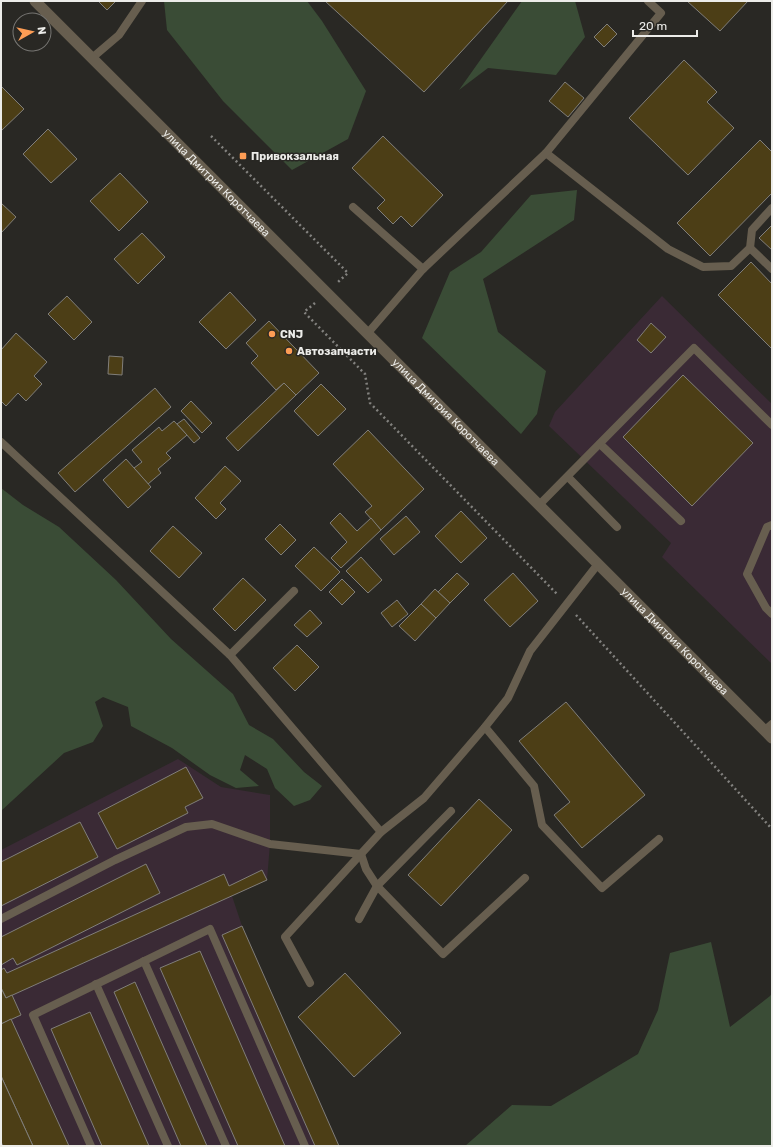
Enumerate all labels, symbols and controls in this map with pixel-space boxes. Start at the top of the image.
north arrow [12,12,52,52]
scale bar [633,12,697,38]
text: 20 m [639,19,667,33]
text: N [34,26,48,36]
street label: улица Дмитрия Коротчаева [160,127,273,239]
place label: Привокзальная [251,150,339,163]
marker: Привокзальная [238,151,248,161]
place label: CNJ [280,328,303,341]
marker: CNJ [267,329,277,339]
place label: Автозапчасти [297,345,377,358]
marker: Автозапчасти [284,346,294,356]
street label: улица Дмитрия Коротчаева [389,356,502,468]
street label: улица Дмитрия Коротчаева [618,585,731,698]

